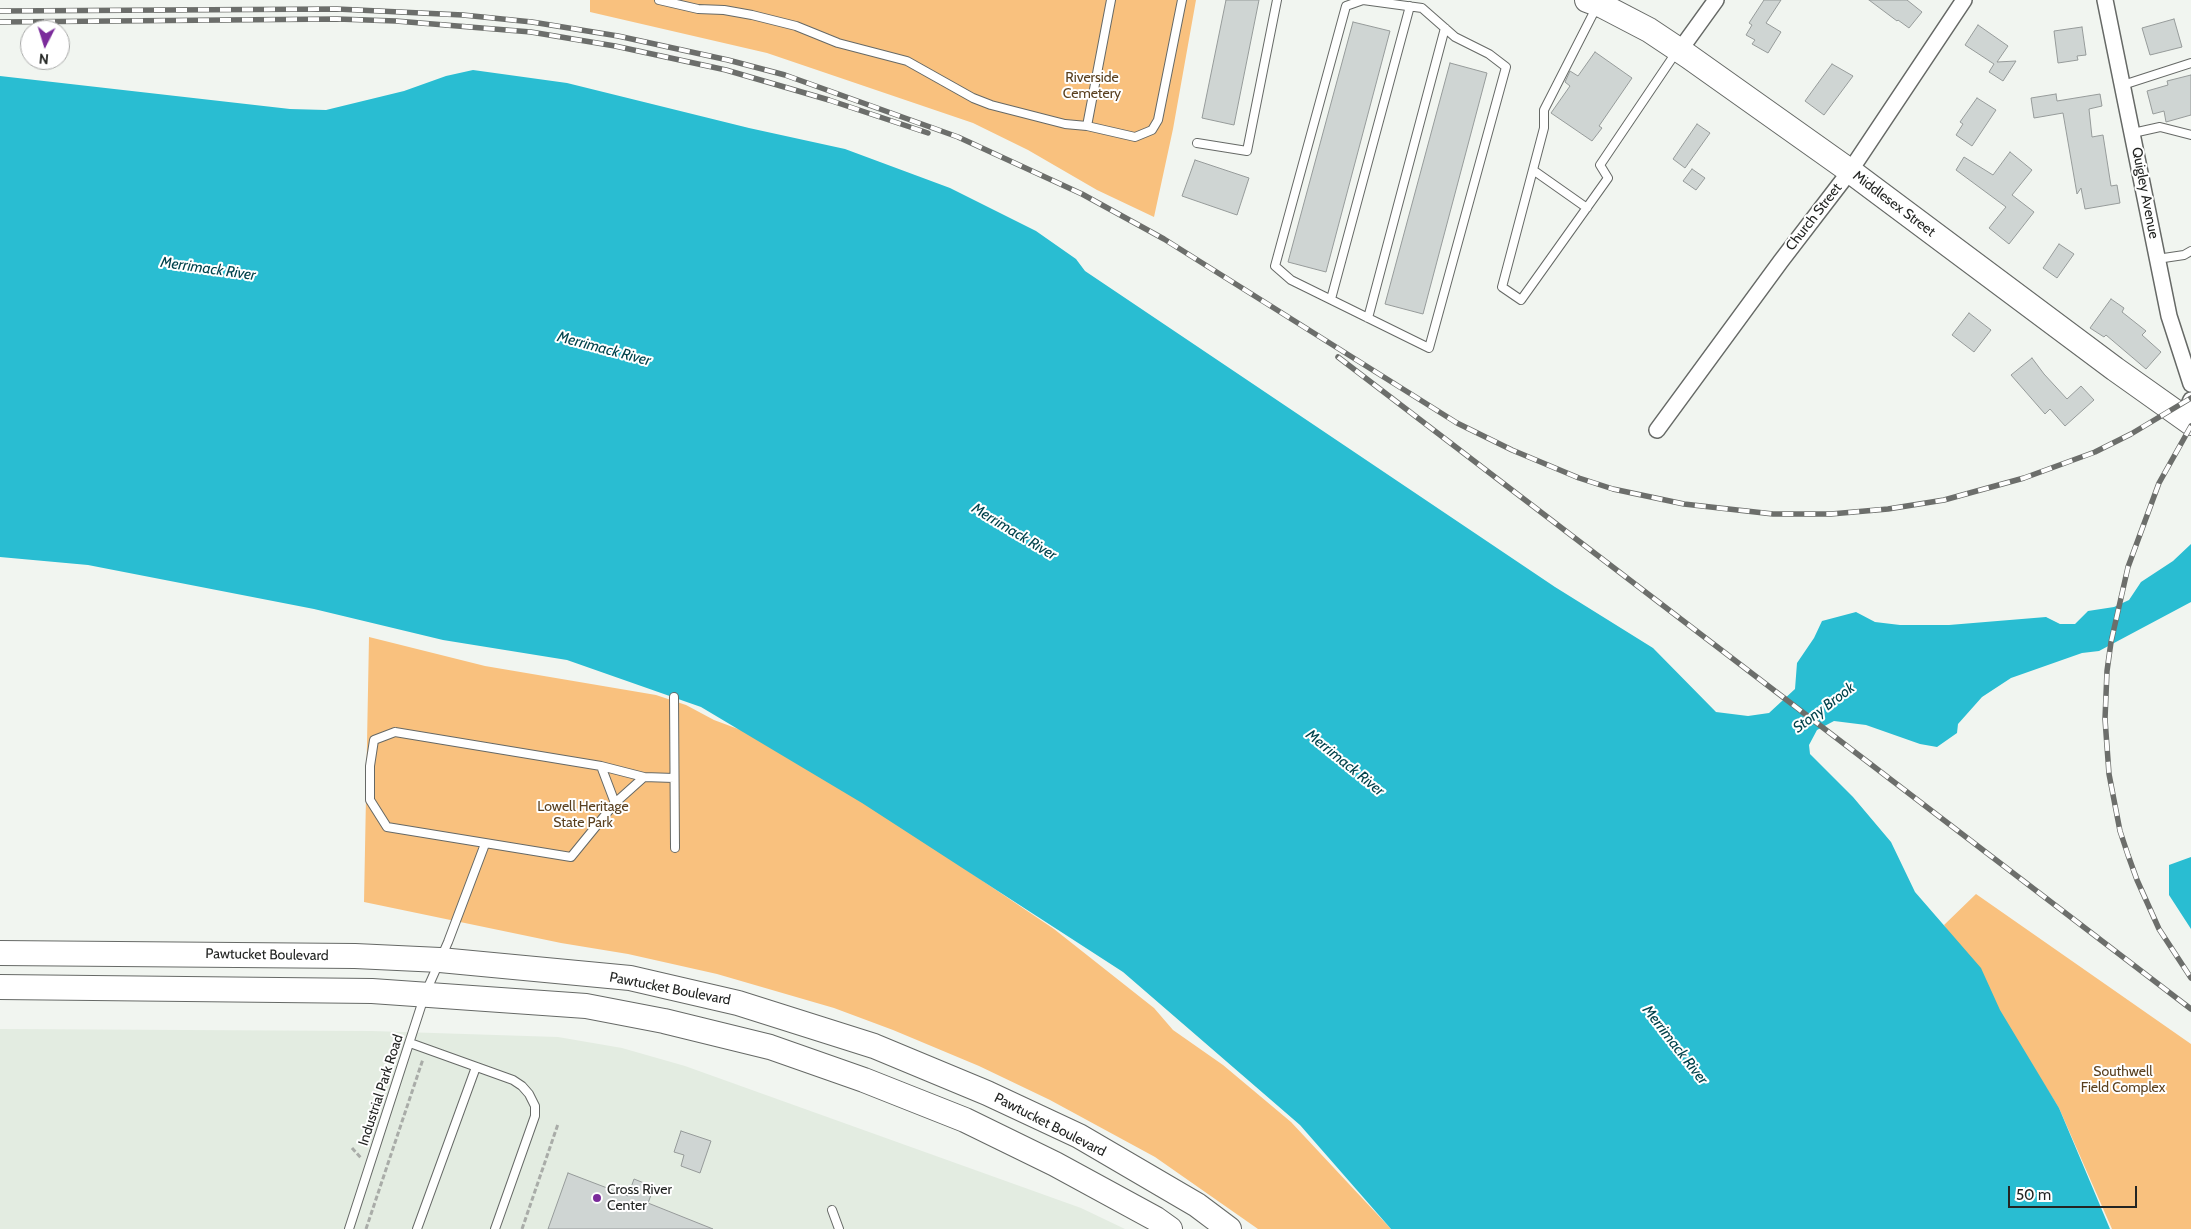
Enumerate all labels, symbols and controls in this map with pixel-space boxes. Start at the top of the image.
north arrow [20,20,70,70]
text: N [38,50,49,68]
park label: Riverside Cemetery [1063,70,1121,102]
street label: Quigley Avenue [2128,146,2162,240]
street label: Middlesex Street [1849,168,1939,240]
street label: Church Street [1782,180,1846,254]
water label: Merrimack River [159,253,257,285]
water label: Merrimack River [555,328,653,370]
water label: Merrimack River [968,500,1060,564]
water label: Stony Brook [1790,679,1858,737]
water label: Merrimack River [1302,726,1388,800]
park label: Lowell Heritage State Park [537,799,629,832]
street label: Pawtucket Boulevard [205,946,329,964]
street label: Pawtucket Boulevard [608,969,732,1009]
water label: Merrimack River [1638,1002,1712,1088]
street label: Industrial Park Road [355,1032,407,1148]
park label: Southwell Field Complex [2081,1064,2165,1096]
street label: Pawtucket Boulevard [991,1090,1109,1160]
scale bar [2011,1176,2140,1208]
place label: Cross River Center [607,1182,672,1214]
text: 50 m [2016,1186,2051,1204]
marker: Cross River Center [591,1192,603,1204]

